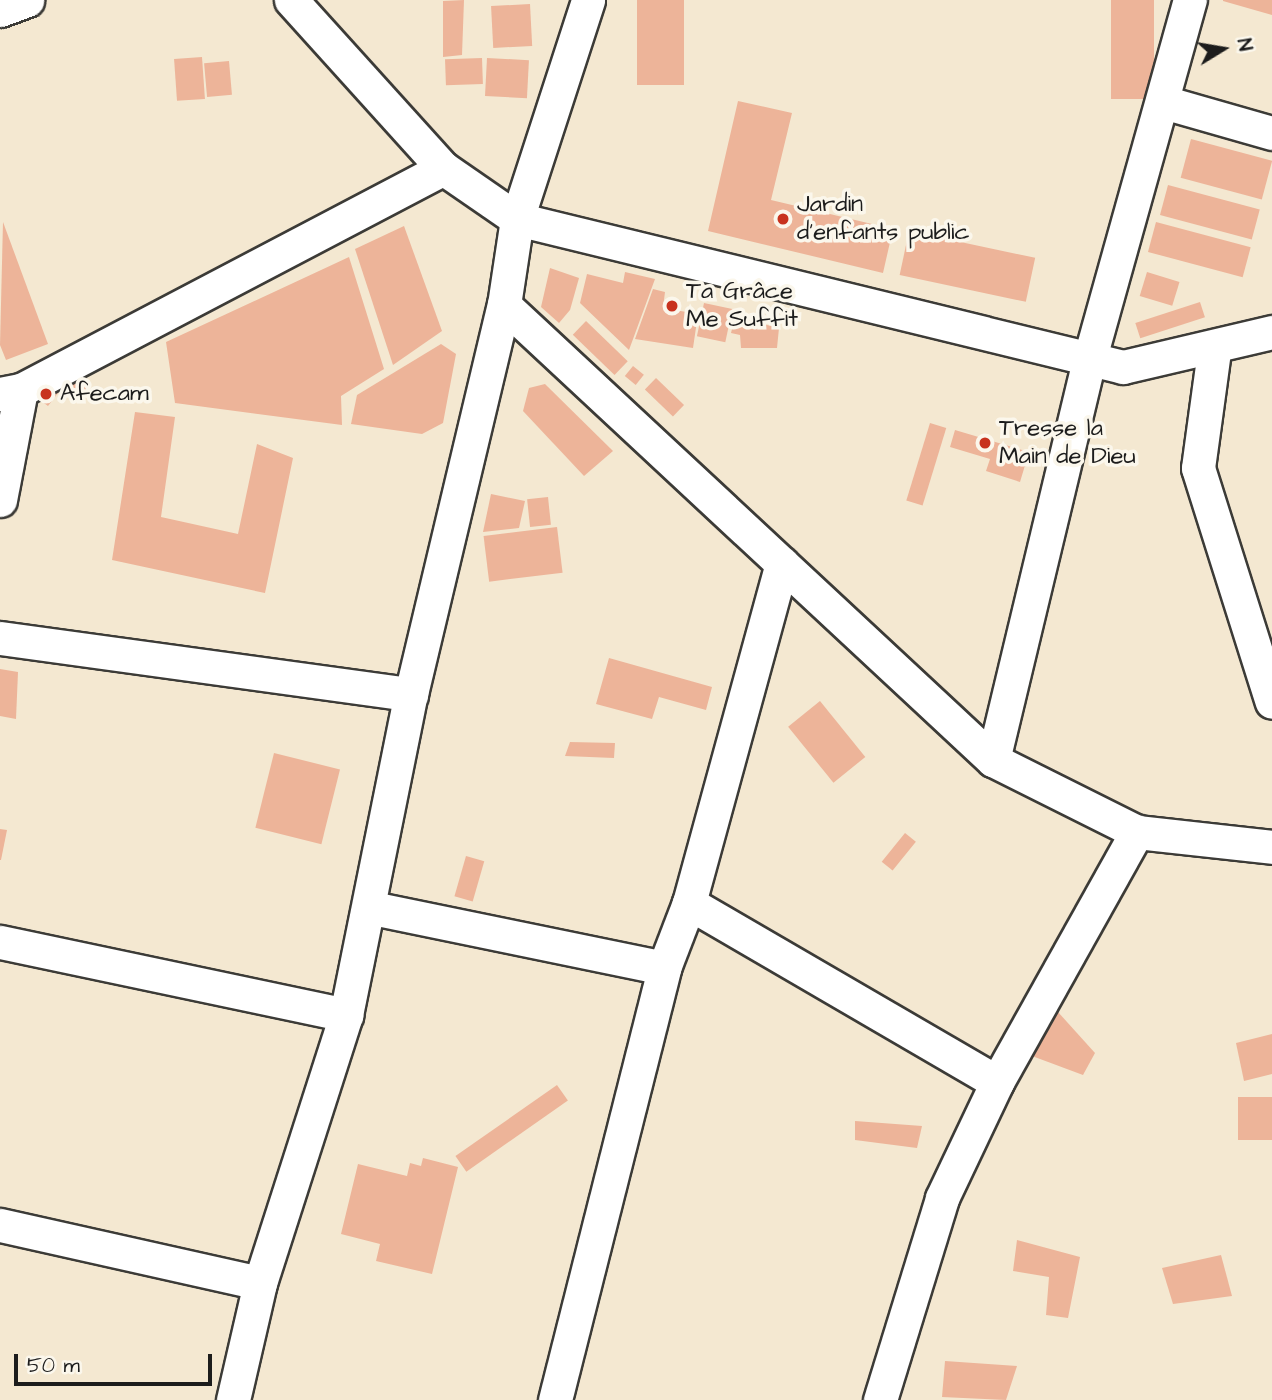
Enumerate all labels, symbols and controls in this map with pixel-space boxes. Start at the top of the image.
north arrow [1188,14,1258,84]
text: N [1230,36,1258,53]
place label: Jardin d'enfants public [797,191,970,247]
marker: Jardin d'enfants public [775,211,791,227]
place label: Ta Grâce Me Suffit [686,278,798,334]
marker: Ta Grâce Me Suffit [664,298,680,314]
place label: Afecam [60,380,149,408]
marker: Afecam [38,386,54,402]
place label: Tresse la Main de Dieu [999,415,1136,471]
marker: Tresse la Main de Dieu [977,435,993,451]
scale bar [18,1340,215,1384]
text: 50 m [27,1351,80,1380]

